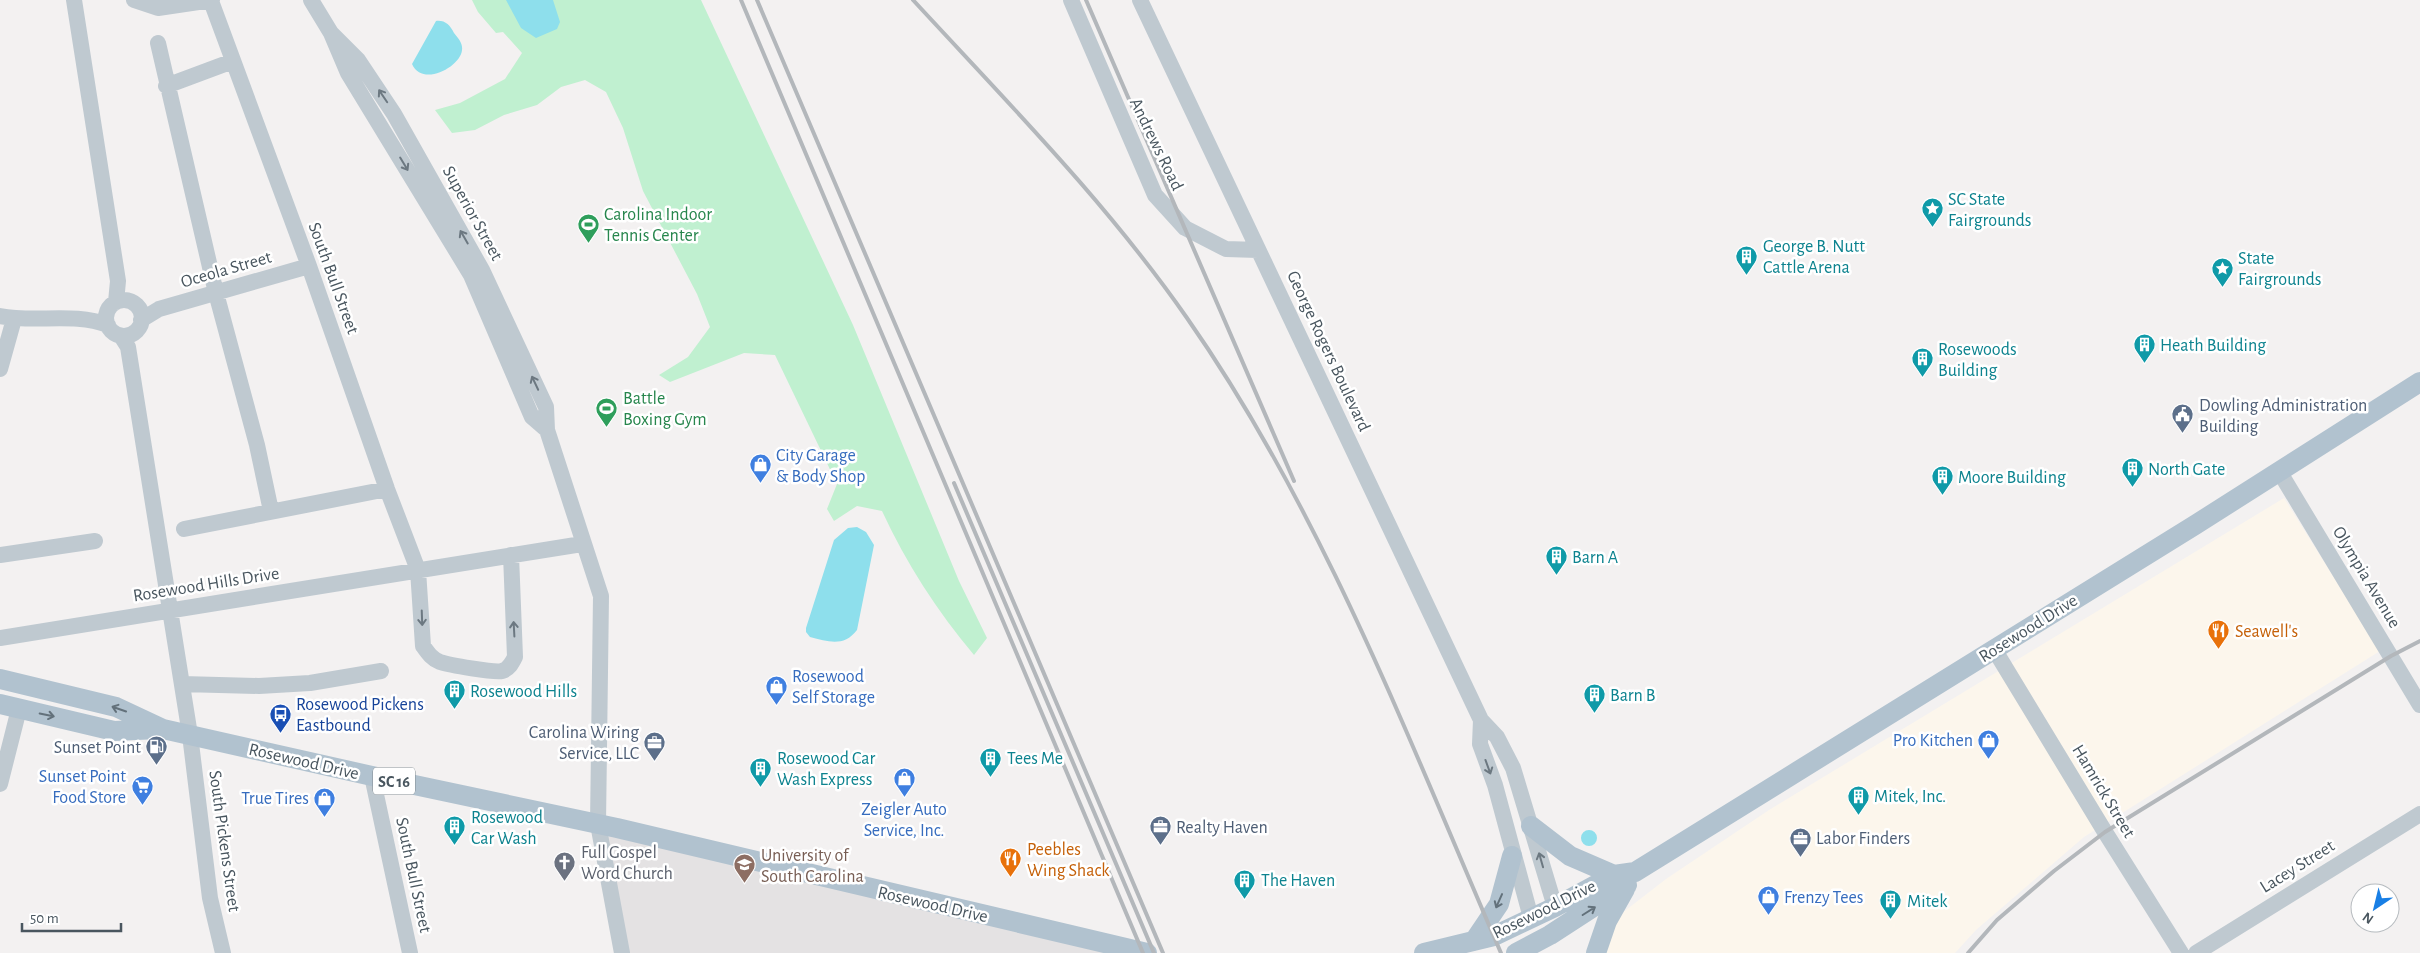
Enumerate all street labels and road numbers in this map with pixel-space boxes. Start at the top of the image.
street label: Andrews Road [1126,95,1186,194]
street label: Superior Street [439,163,506,264]
street label: South Bull Street [305,220,362,337]
street label: Oceola Street [179,248,274,292]
street label: George Rogers Boulevard [1283,268,1373,434]
street label: Olympia Avenue [2329,523,2404,632]
street label: Rosewood Hills Drive [132,565,280,605]
street label: Rosewood Drive [1976,591,2081,666]
street label: Rosewood Drive [247,741,361,783]
street label: Hamrick Street [2068,742,2138,841]
road number: SC 16 [373,768,415,794]
street label: South Pickens Street [205,769,243,913]
street label: South Bull Street [392,816,434,935]
street label: Lacey Street [2257,837,2338,897]
street label: Rosewood Drive [1490,877,1599,943]
street label: Rosewood Drive [876,884,990,926]

